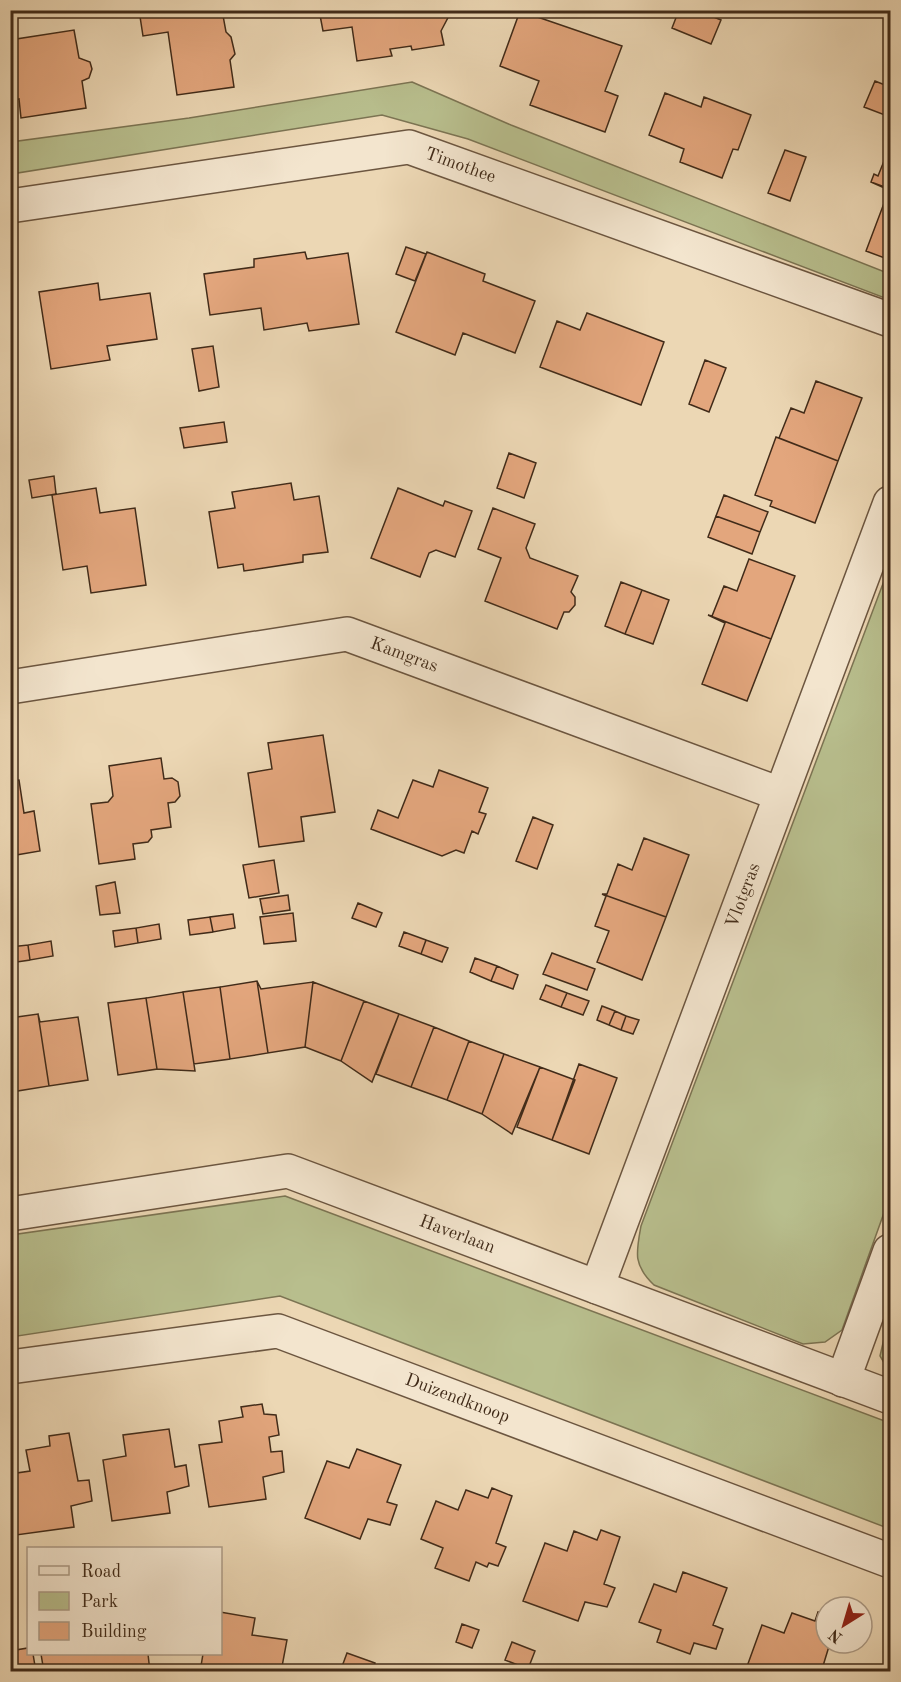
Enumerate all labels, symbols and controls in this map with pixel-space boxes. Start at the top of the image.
street label: Timothee [423,145,498,186]
street label: Kamgras [368,634,441,676]
street label: Vlotgras [723,860,764,930]
street label: Haverlaan [417,1212,498,1257]
street label: Duizendknoop [403,1371,512,1426]
legend [27,1547,222,1655]
text: Road [81,1563,121,1581]
text: Park [81,1593,118,1611]
north arrow [814,1595,874,1655]
text: Building [81,1623,147,1641]
text: N [826,1625,846,1645]

